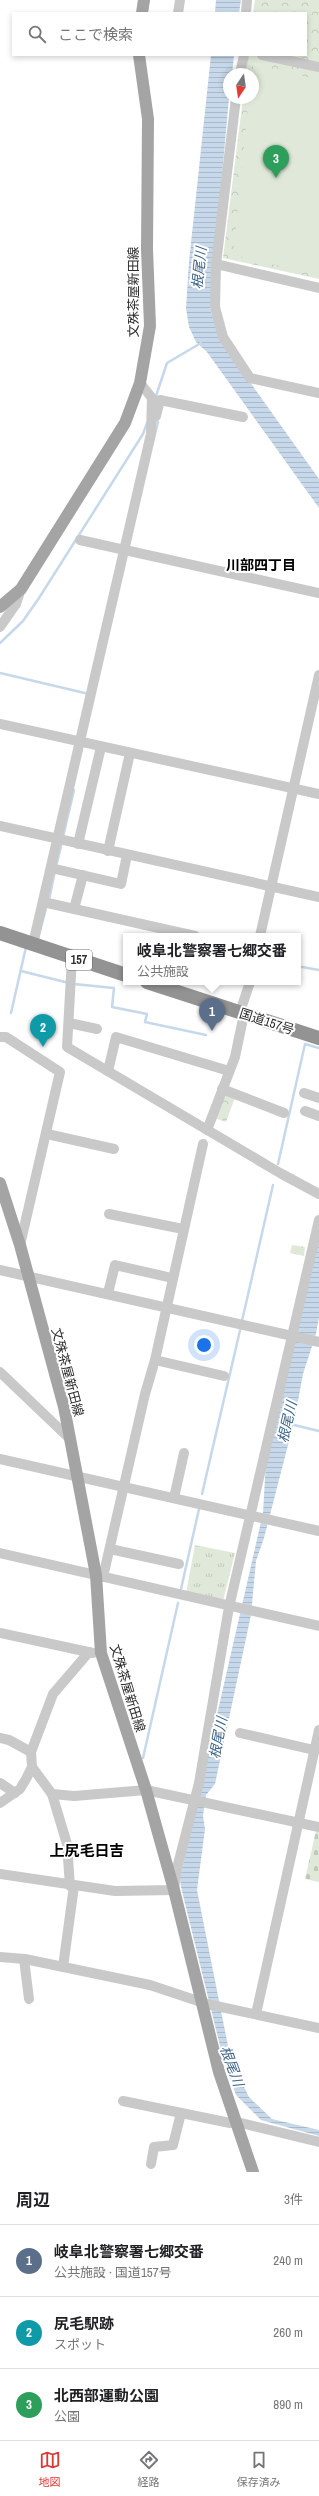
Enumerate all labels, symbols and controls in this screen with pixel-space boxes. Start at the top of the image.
search box [12,12,307,56]
icon: search [26,23,48,45]
text: ここで検索 [58,24,133,45]
north arrow [223,68,259,104]
pin: 3 [263,145,289,178]
water label: 根尾川 [188,244,210,290]
street label: 文殊茶屋新田線 [125,246,142,338]
district label: 川部四丁目 [226,556,296,574]
popup [123,933,301,985]
text: 岐阜北警察署七郷交番 [137,940,287,961]
road number: 157 [66,950,92,970]
text: 公共施設 [137,963,189,980]
pin: 1 [199,998,225,1031]
street label: 国道157号 [237,1005,296,1038]
pin: 2 [30,1014,56,1047]
street label: 文殊茶屋新田線 [48,1326,88,1418]
your location [194,1335,214,1355]
water label: 根尾川 [274,1398,301,1444]
street label: 文殊茶屋新田線 [106,1642,149,1734]
water label: 根尾川 [205,1714,231,1760]
district label: 上尻毛日吉 [49,1840,125,1861]
water label: 根尾川 [216,2043,248,2091]
text: 周辺 [16,2188,50,2211]
text: 3件 [284,2191,303,2208]
text: 岐阜北警察署七郷交番 [54,2241,204,2262]
text: 1 [26,2252,32,2269]
text: 240 m [273,2252,303,2269]
text: 公共施設 · 国道157号 [54,2264,172,2281]
text: 尻毛駅跡 [54,2313,114,2334]
text: 2 [26,2324,32,2341]
text: 260 m [273,2324,303,2341]
text: スポット [54,2336,106,2353]
text: 北西部運動公園 [54,2385,159,2406]
text: 3 [26,2396,32,2413]
text: 890 m [273,2396,303,2413]
text: 公園 [54,2408,80,2425]
tab: 地図 [39,2449,61,2489]
tab: 経路 [138,2449,160,2489]
tab: 保存済み [237,2449,281,2489]

